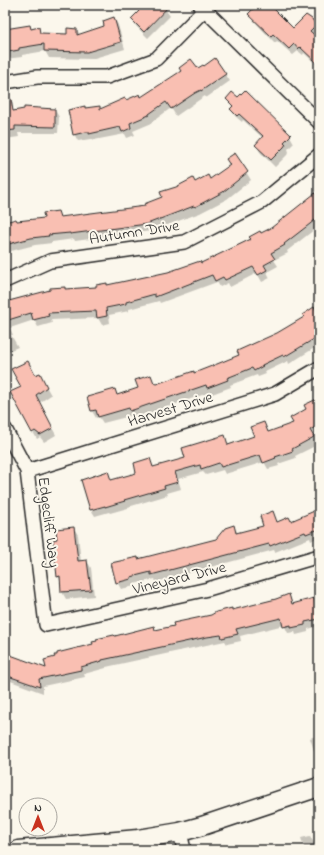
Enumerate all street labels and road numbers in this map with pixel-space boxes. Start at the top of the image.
street label: Autumn Drive [87,214,182,252]
street label: Harvest Drive [125,385,217,434]
street label: Edgecliff Way [31,476,65,569]
street label: Vineyard Drive [129,556,229,602]

